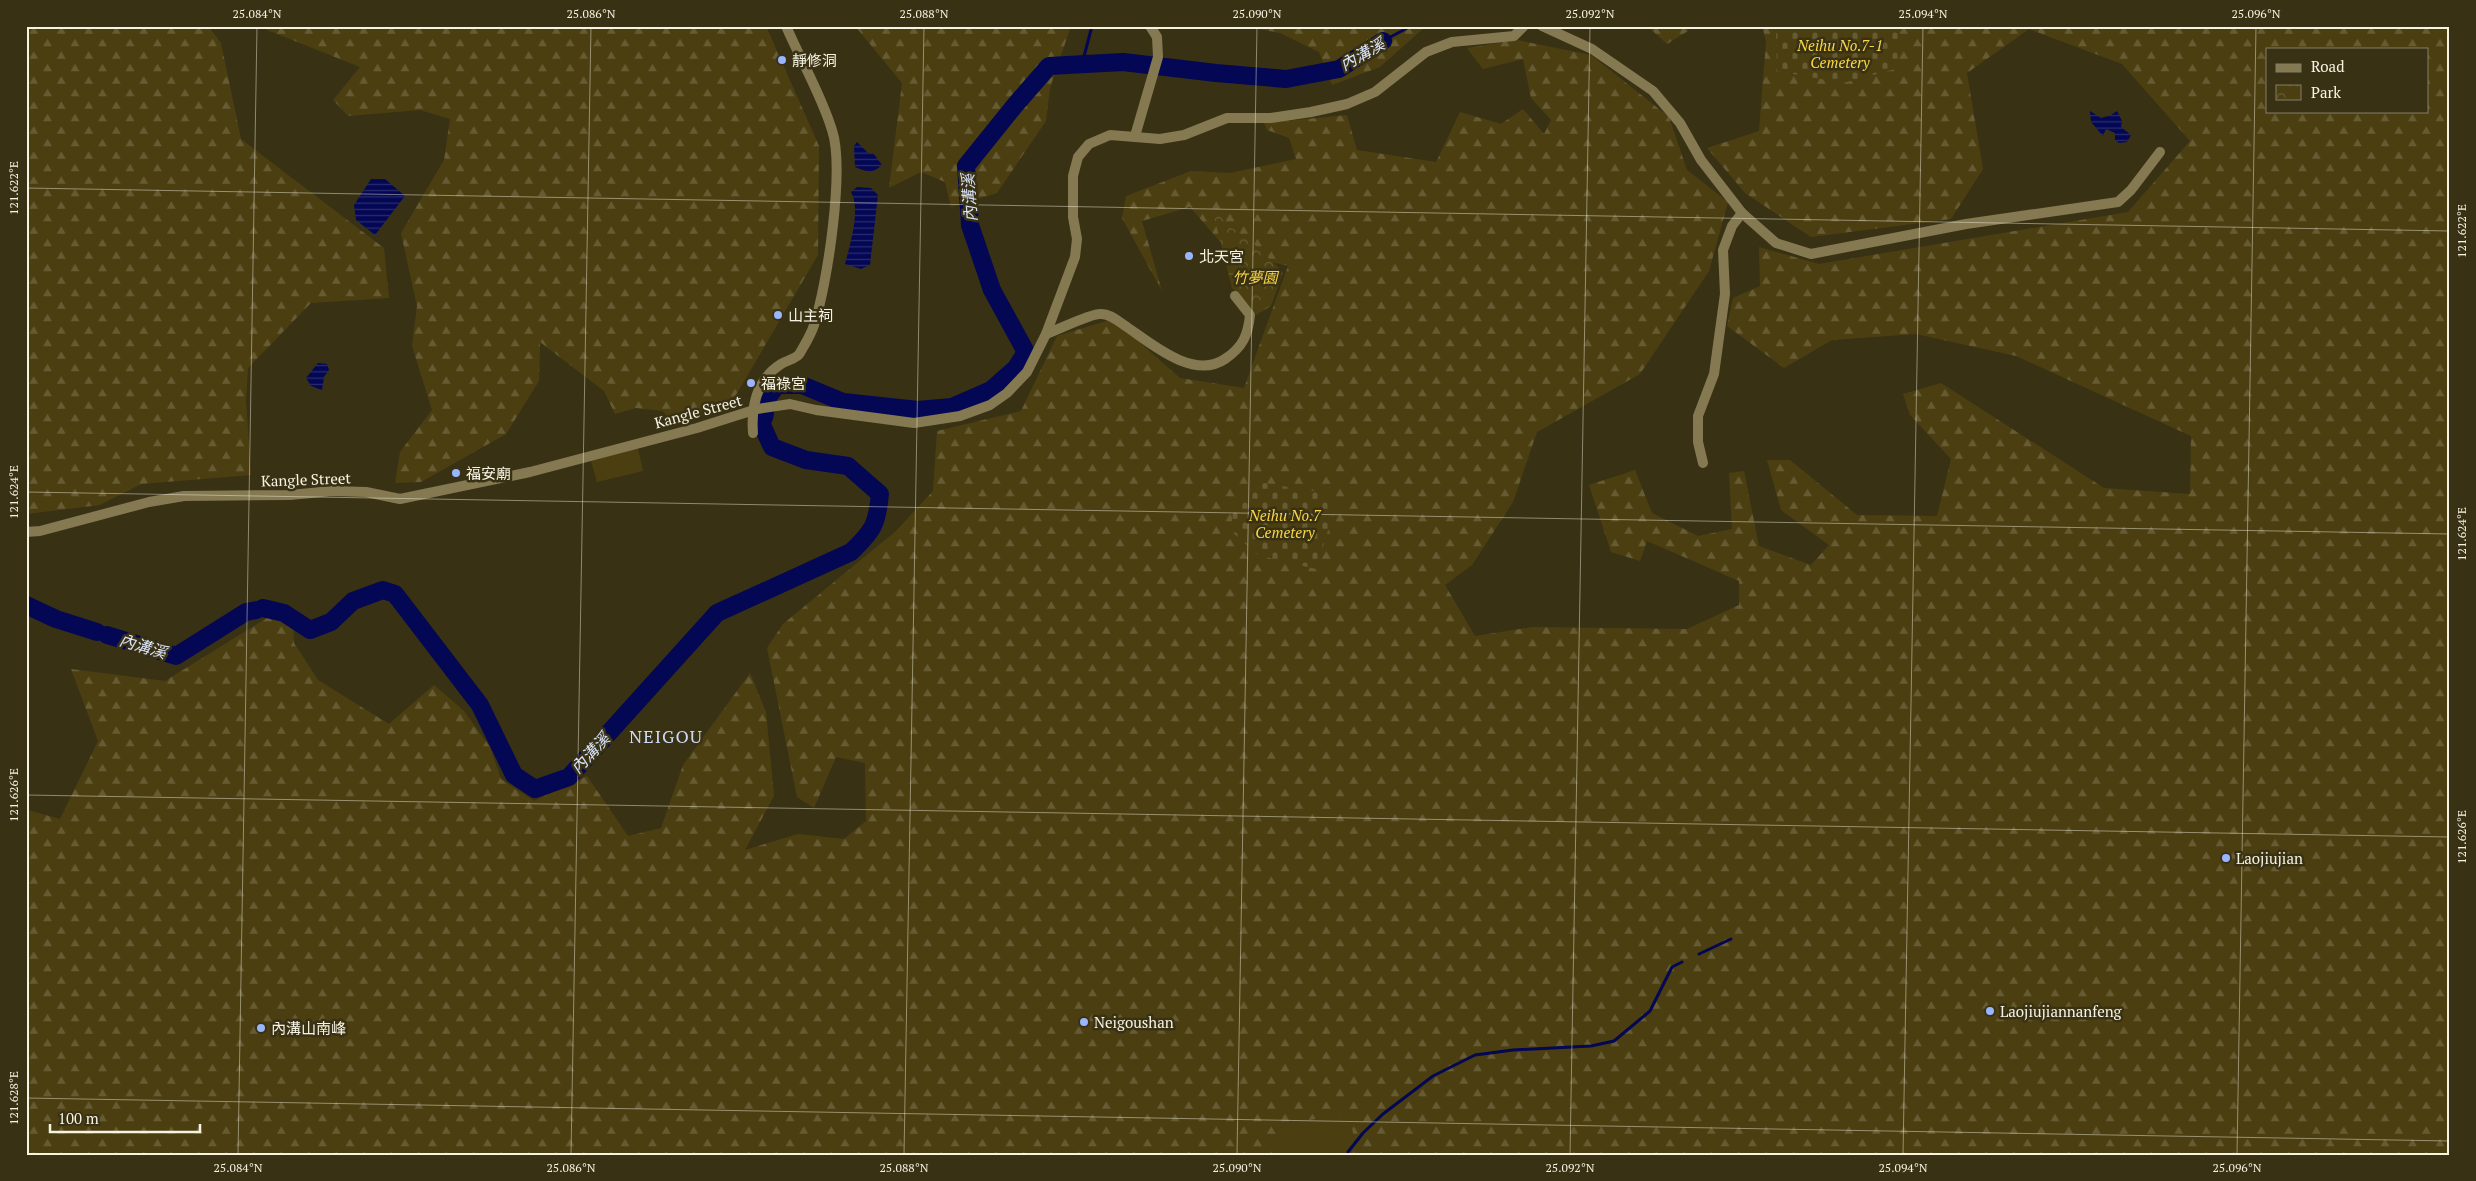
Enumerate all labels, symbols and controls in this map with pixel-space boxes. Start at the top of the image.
text: 25.084°N [232,6,282,21]
text: 25.086°N [566,6,616,21]
text: 25.088°N [899,6,949,21]
text: 25.090°N [1232,6,1282,21]
text: 25.092°N [1565,6,1615,21]
text: 25.094°N [1898,6,1948,21]
text: 25.096°N [2231,6,2281,21]
water label: 內溝溪 [1336,32,1390,75]
park label: Neihu No.7-1 Cemetery [1796,35,1883,72]
legend [2266,48,2428,112]
place label: 靜修洞 [792,50,837,70]
marker: 靜修洞 [776,54,788,66]
text: Road [2311,56,2344,76]
text: Park [2311,82,2341,102]
text: 121.622°E [6,161,21,215]
water label: 內溝溪 [956,171,982,223]
text: 121.622°E [2454,204,2469,258]
place label: 北天宮 [1199,246,1244,266]
marker: 北天宮 [1183,250,1195,262]
park label: 竹夢園 [1232,267,1279,287]
place label: 山主祠 [788,305,833,325]
marker: 山主祠 [772,309,784,321]
place label: 福祿宮 [761,373,806,393]
marker: 福祿宮 [745,377,757,389]
street label: Kangle Street [652,390,744,432]
place label: 福安廟 [466,463,511,483]
text: 121.624°E [6,465,21,519]
street label: Kangle Street [261,467,352,491]
marker: 福安廟 [450,467,462,479]
park label: Neihu No.7 Cemetery [1248,505,1322,542]
text: 121.624°E [2454,507,2469,561]
water label: 內溝溪 [117,628,171,664]
district label: NEIGOU [629,724,703,748]
water label: 內溝溪 [566,726,616,778]
text: 121.626°E [6,768,21,822]
text: 121.626°E [2454,810,2469,864]
place label: Laojiujian [2236,848,2303,868]
marker: Laojiujian [2220,852,2232,864]
place label: Laojiujiannanfeng [2000,1001,2123,1021]
marker: Laojiujiannanfeng [1984,1005,1996,1017]
place label: Neigoushan [1094,1012,1174,1032]
marker: Neigoushan [1078,1016,1090,1028]
place label: 內溝山南峰 [271,1018,346,1038]
marker: 內溝山南峰 [255,1022,267,1034]
text: 121.628°E [6,1071,21,1125]
scale bar [50,1101,200,1133]
text: 100 m [58,1108,99,1128]
text: 25.084°N [213,1160,263,1175]
text: 25.086°N [546,1160,596,1175]
text: 25.088°N [879,1160,929,1175]
text: 25.090°N [1212,1160,1262,1175]
text: 25.092°N [1545,1160,1595,1175]
text: 25.094°N [1878,1160,1928,1175]
text: 25.096°N [2212,1160,2262,1175]

